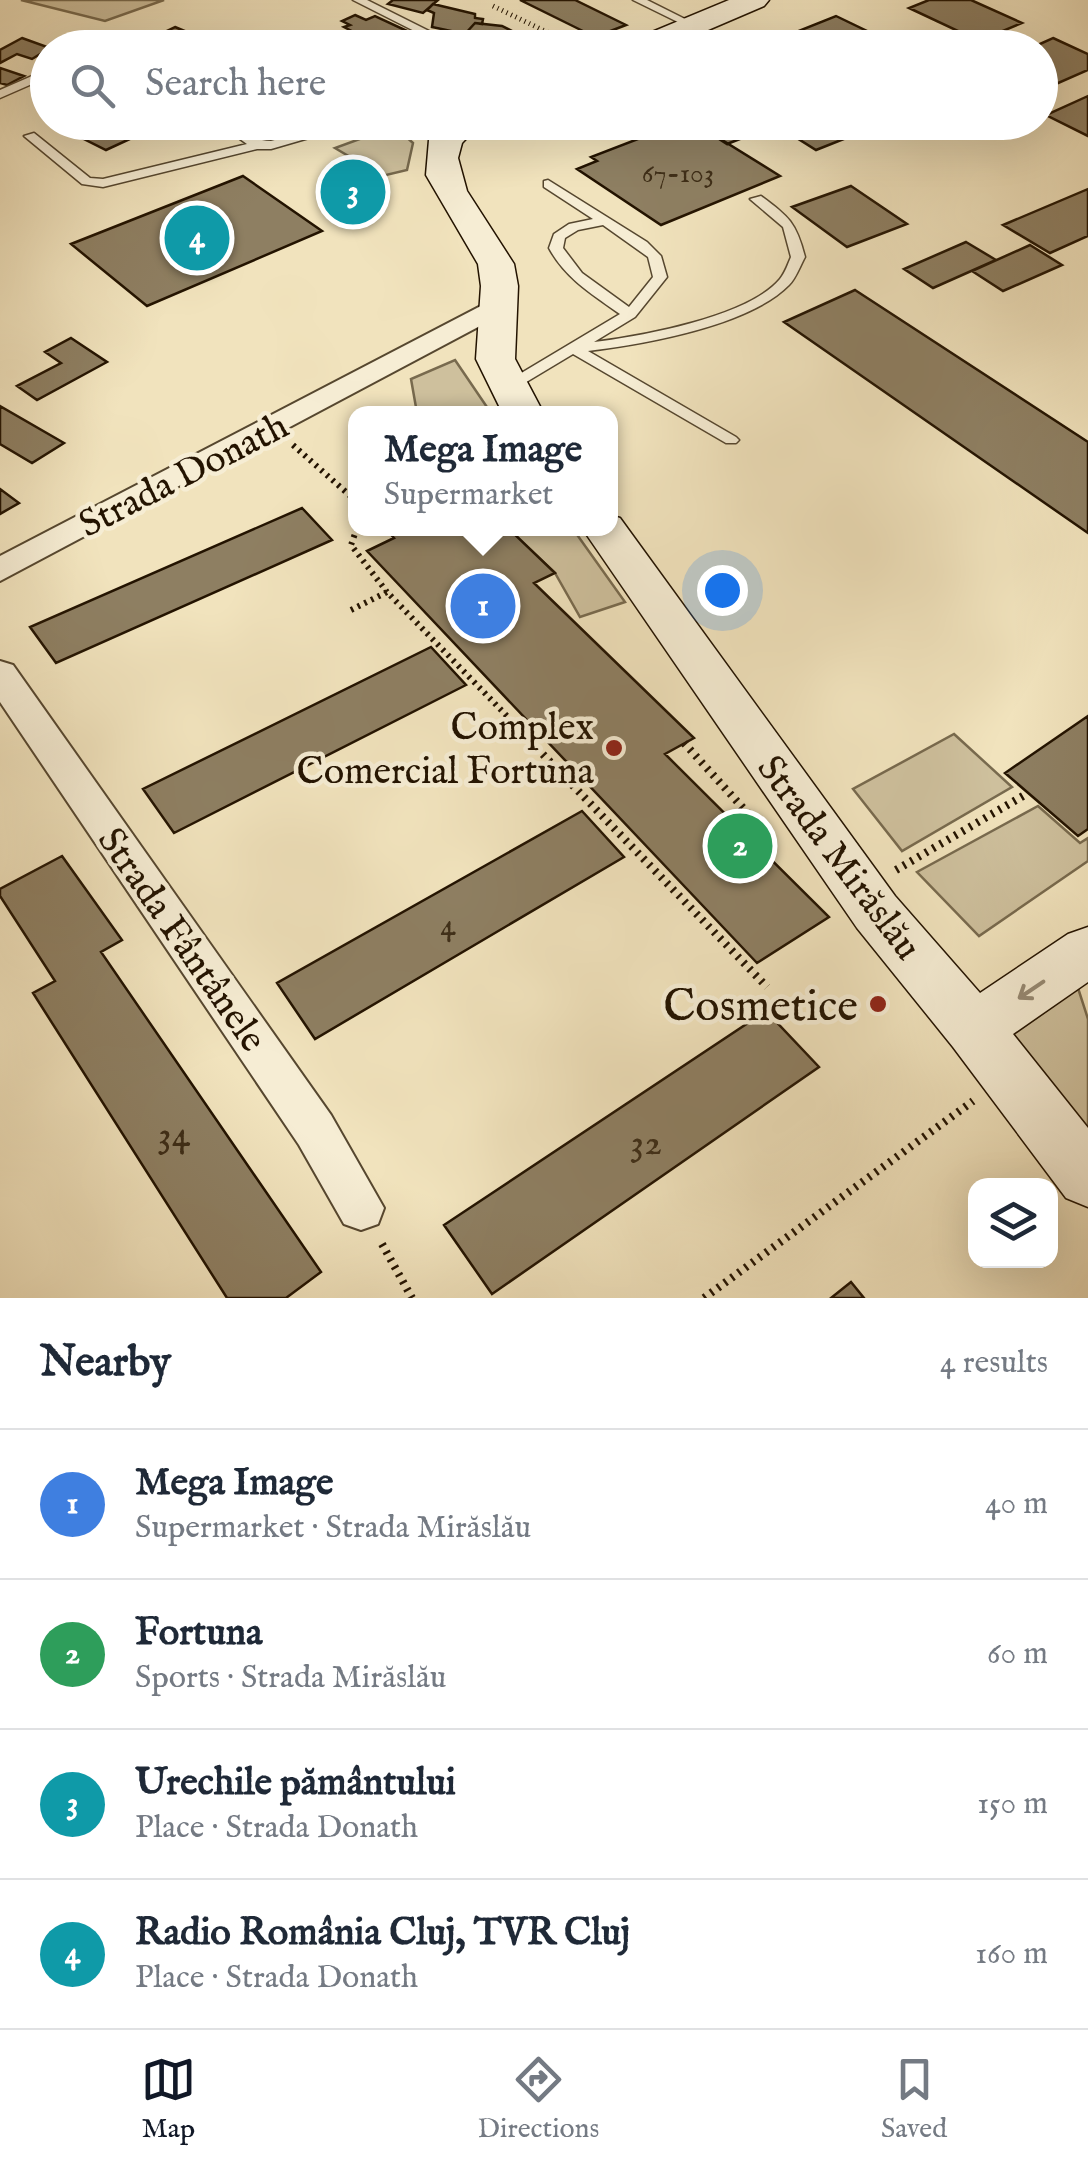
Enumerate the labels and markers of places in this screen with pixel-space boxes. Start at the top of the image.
pin: 3 [320,154,386,230]
pin: 4 [164,200,230,276]
pin: 1 [450,568,516,644]
place label: Complex Comercial Fortuna [297,705,595,797]
marker: Complex Comercial Fortuna [603,737,625,759]
pin: 2 [708,808,772,884]
place label: Cosmetice [663,979,858,1036]
marker: Cosmetice [867,993,889,1015]

